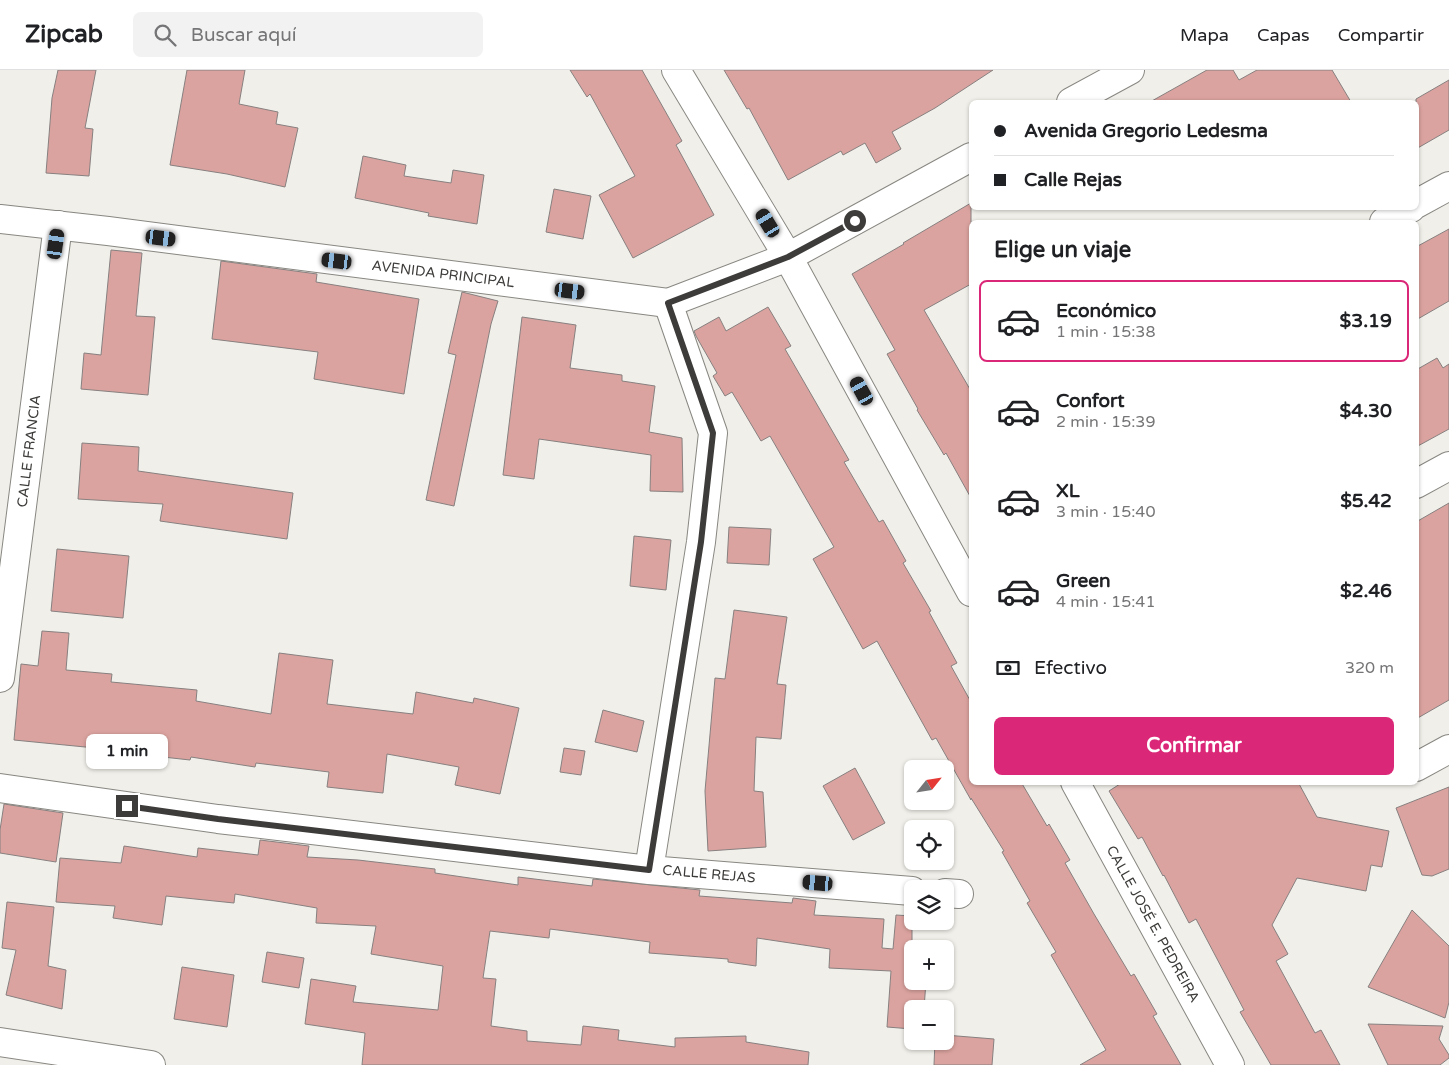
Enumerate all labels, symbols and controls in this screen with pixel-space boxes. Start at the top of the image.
search box [133,12,483,57]
text: Zipcab [25,20,103,49]
icon: search [151,21,179,49]
text: Buscar aquí [191,24,297,46]
text: Mapa [1180,24,1229,46]
text: Capas [1257,24,1310,46]
text: Compartir [1338,24,1424,46]
text: Avenida Gregorio Ledesma [1024,120,1268,142]
text: Calle Rejas [1024,169,1122,191]
car [753,206,782,240]
route start [844,210,866,232]
car [46,228,65,260]
car [145,229,176,247]
text: Elige un viaje [994,237,1131,263]
car [321,252,352,270]
street label: AVENIDA PRINCIPAL [371,257,515,291]
car [554,282,585,300]
icon: car [996,299,1041,344]
text: Económico [1056,300,1156,322]
text: $3.19 [1340,310,1392,332]
text: 1 min · 15:38 [1056,322,1155,342]
car [848,374,875,408]
icon: car [996,389,1041,434]
text: Confort [1056,390,1125,412]
street label: CALLE FRANCIA [14,394,44,508]
text: $4.30 [1340,400,1392,422]
text: 2 min · 15:39 [1056,412,1155,432]
icon: car [996,479,1041,524]
text: XL [1056,480,1080,502]
text: $5.42 [1340,490,1392,512]
text: 3 min · 15:40 [1056,502,1155,522]
icon: car [996,569,1041,614]
text: Green [1056,570,1110,592]
text: $2.46 [1340,580,1392,602]
text: 4 min · 15:41 [1056,592,1155,612]
icon: cash [994,654,1022,682]
text: Efectivo [1034,657,1107,679]
text: 320 m [1345,658,1394,678]
button: Confirmar [994,717,1394,775]
callout: 1 min [86,734,168,768]
text: 1 min [106,741,148,761]
north arrow [904,760,954,810]
map controls [904,760,954,1050]
route end [116,795,138,817]
button: locate [904,820,954,870]
street label: CALLE JOSÉ E. PEDREIRA [1103,843,1203,1005]
street label: CALLE REJAS [662,861,757,887]
car [802,874,833,892]
button: layers [904,880,954,930]
button: + [904,940,954,990]
button: − [904,1000,954,1050]

